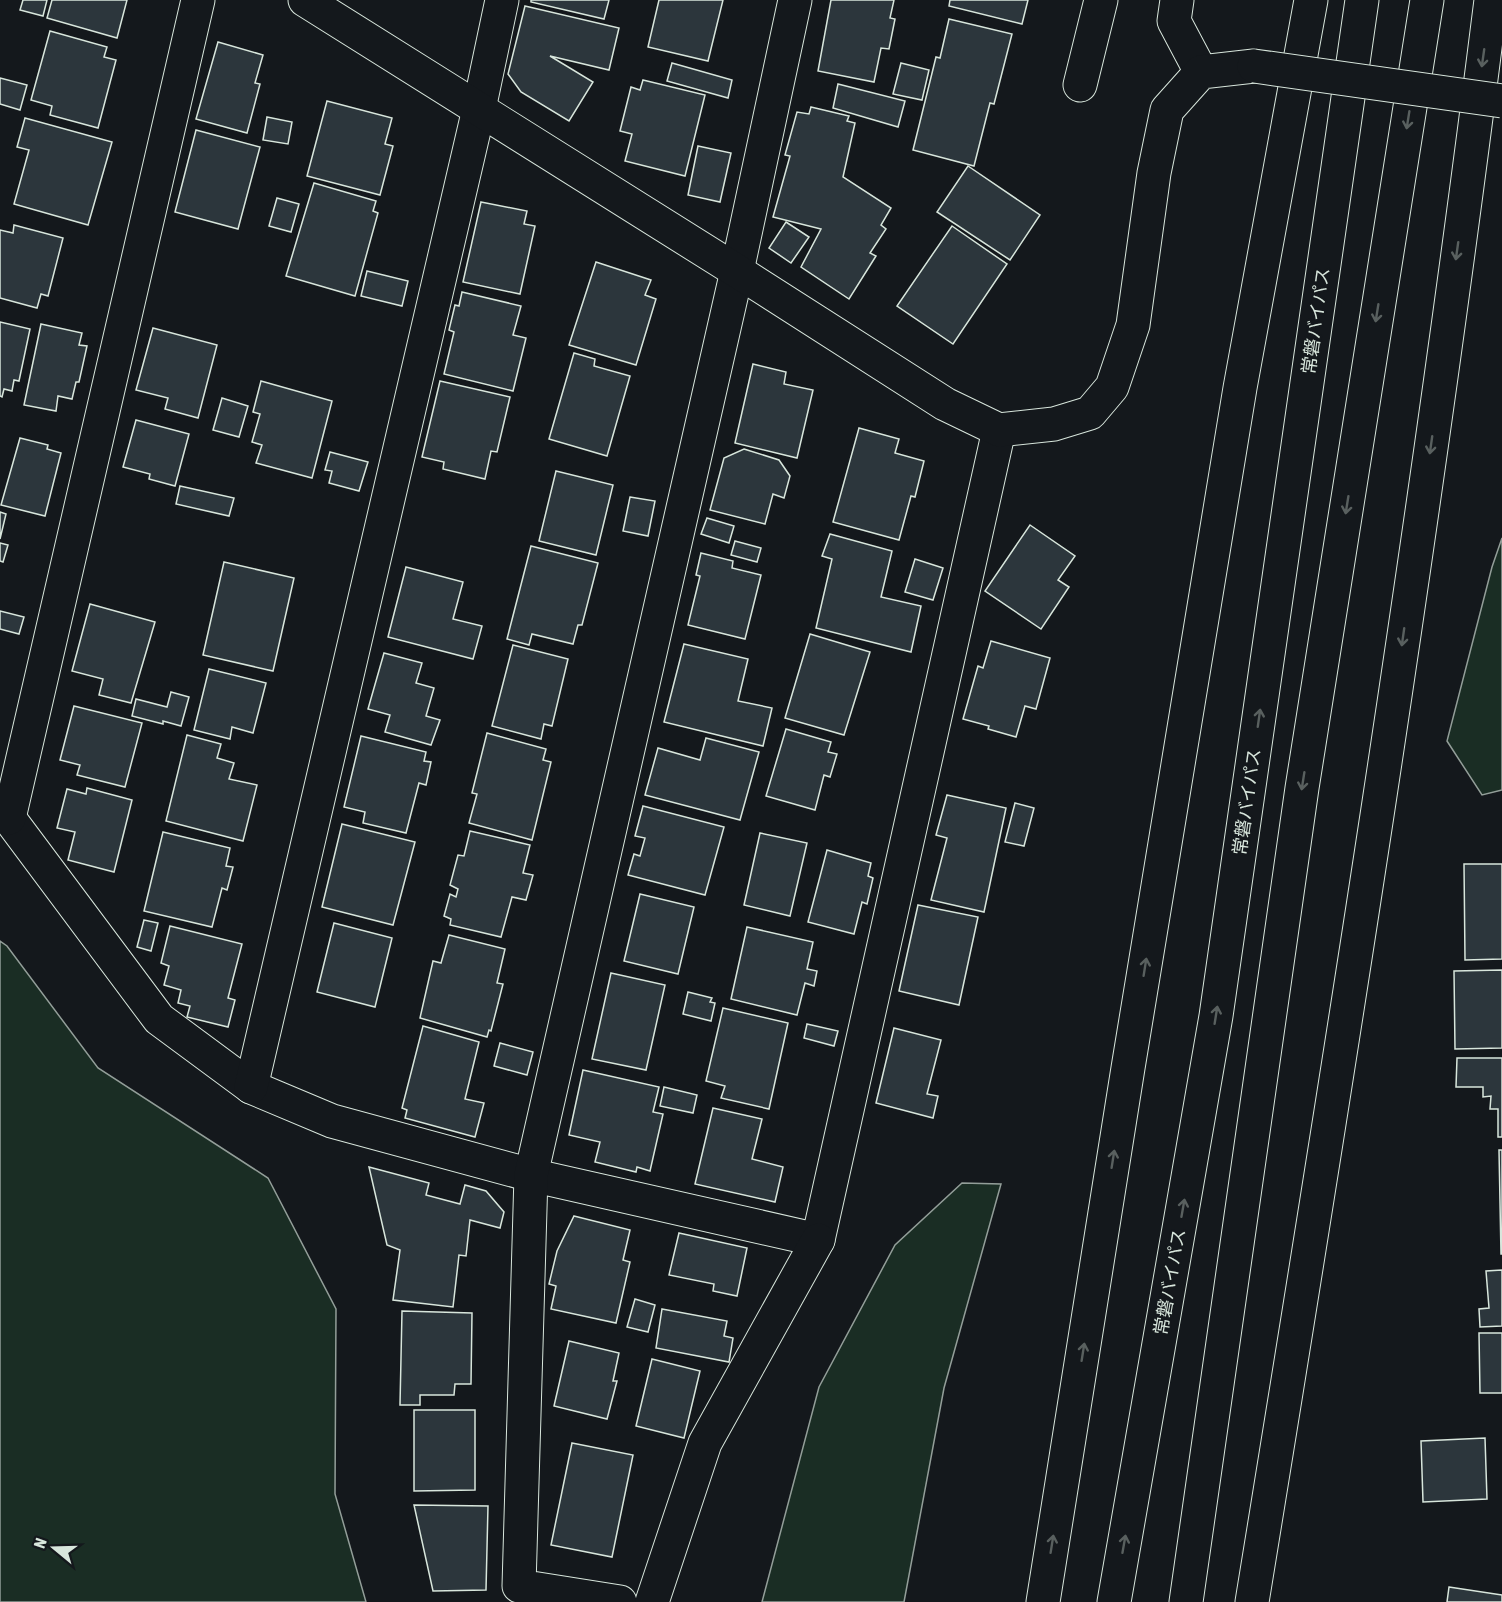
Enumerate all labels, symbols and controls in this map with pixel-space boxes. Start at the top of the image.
one-way arrow [1478,48,1489,67]
one-way arrow [1402,110,1413,129]
one-way arrow [1452,241,1463,261]
street label: 常磐バイパス [1298,266,1333,376]
one-way arrow [1372,302,1383,322]
one-way arrow [1426,434,1437,454]
one-way arrow [1341,495,1352,515]
one-way arrow [1397,627,1408,647]
one-way arrow [1254,709,1265,729]
street label: 常磐バイパス [1229,747,1264,857]
one-way arrow [1297,770,1308,790]
one-way arrow [1139,957,1150,977]
one-way arrow [1211,1006,1222,1026]
one-way arrow [1108,1150,1119,1169]
one-way arrow [1178,1198,1189,1218]
street label: 常磐バイパス [1150,1227,1189,1337]
one-way arrow [1078,1342,1089,1362]
north arrow [24,1518,84,1578]
one-way arrow [1047,1535,1058,1555]
one-way arrow [1119,1535,1130,1555]
text: N [30,1536,50,1551]

